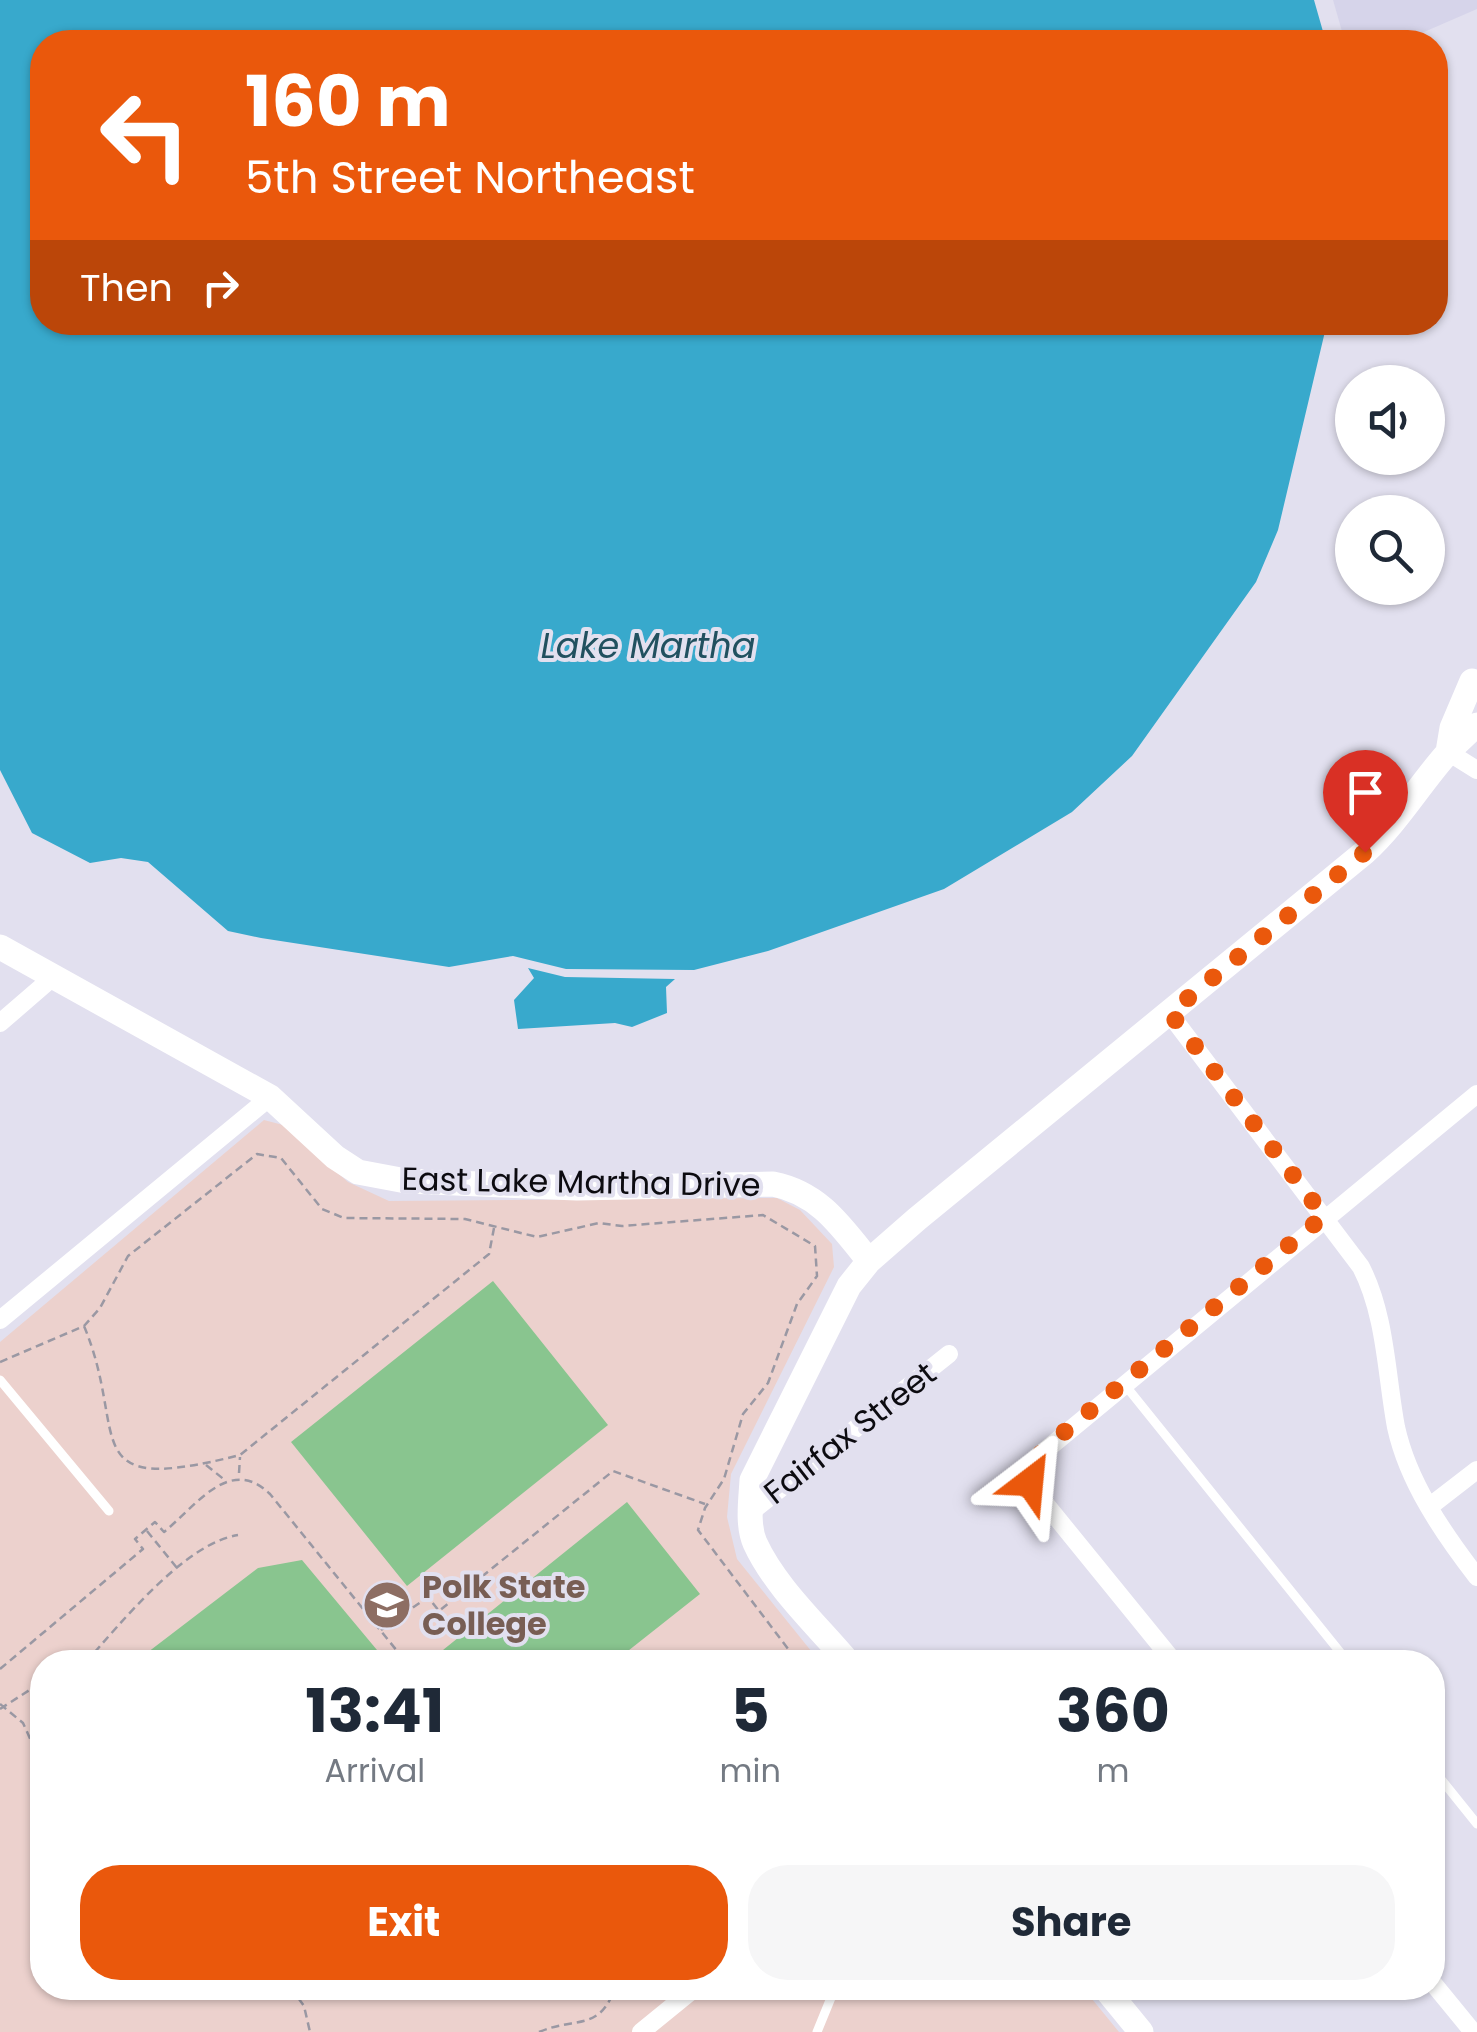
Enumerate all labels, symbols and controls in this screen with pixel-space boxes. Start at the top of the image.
text: 160 m [245,52,451,151]
icon: left [80,70,210,200]
text: 5th Street Northeast [245,146,695,209]
icon: right [193,260,248,315]
text: Then [80,261,173,314]
map controls [1335,365,1445,605]
button: sound [1335,365,1445,475]
button: search [1335,495,1445,605]
water label: Lake Martha [541,621,755,670]
pin [1323,750,1408,853]
icon: arrive [1338,765,1393,820]
street label: East Lake Martha Drive [401,1156,761,1207]
street label: Fairfax Street [754,1351,945,1514]
position arrow [978,1430,1082,1534]
place label: Polk State College [422,1564,585,1646]
school or university icon: Polk State College [361,1579,413,1631]
text: 13:41 [305,1669,444,1753]
text: 5 [731,1669,770,1753]
text: 360 [1056,1669,1170,1753]
text: Arrival [324,1748,425,1793]
text: min [720,1748,781,1793]
text: m [1096,1748,1129,1793]
button: Exit [80,1865,728,1980]
button: Share [748,1865,1395,1980]

